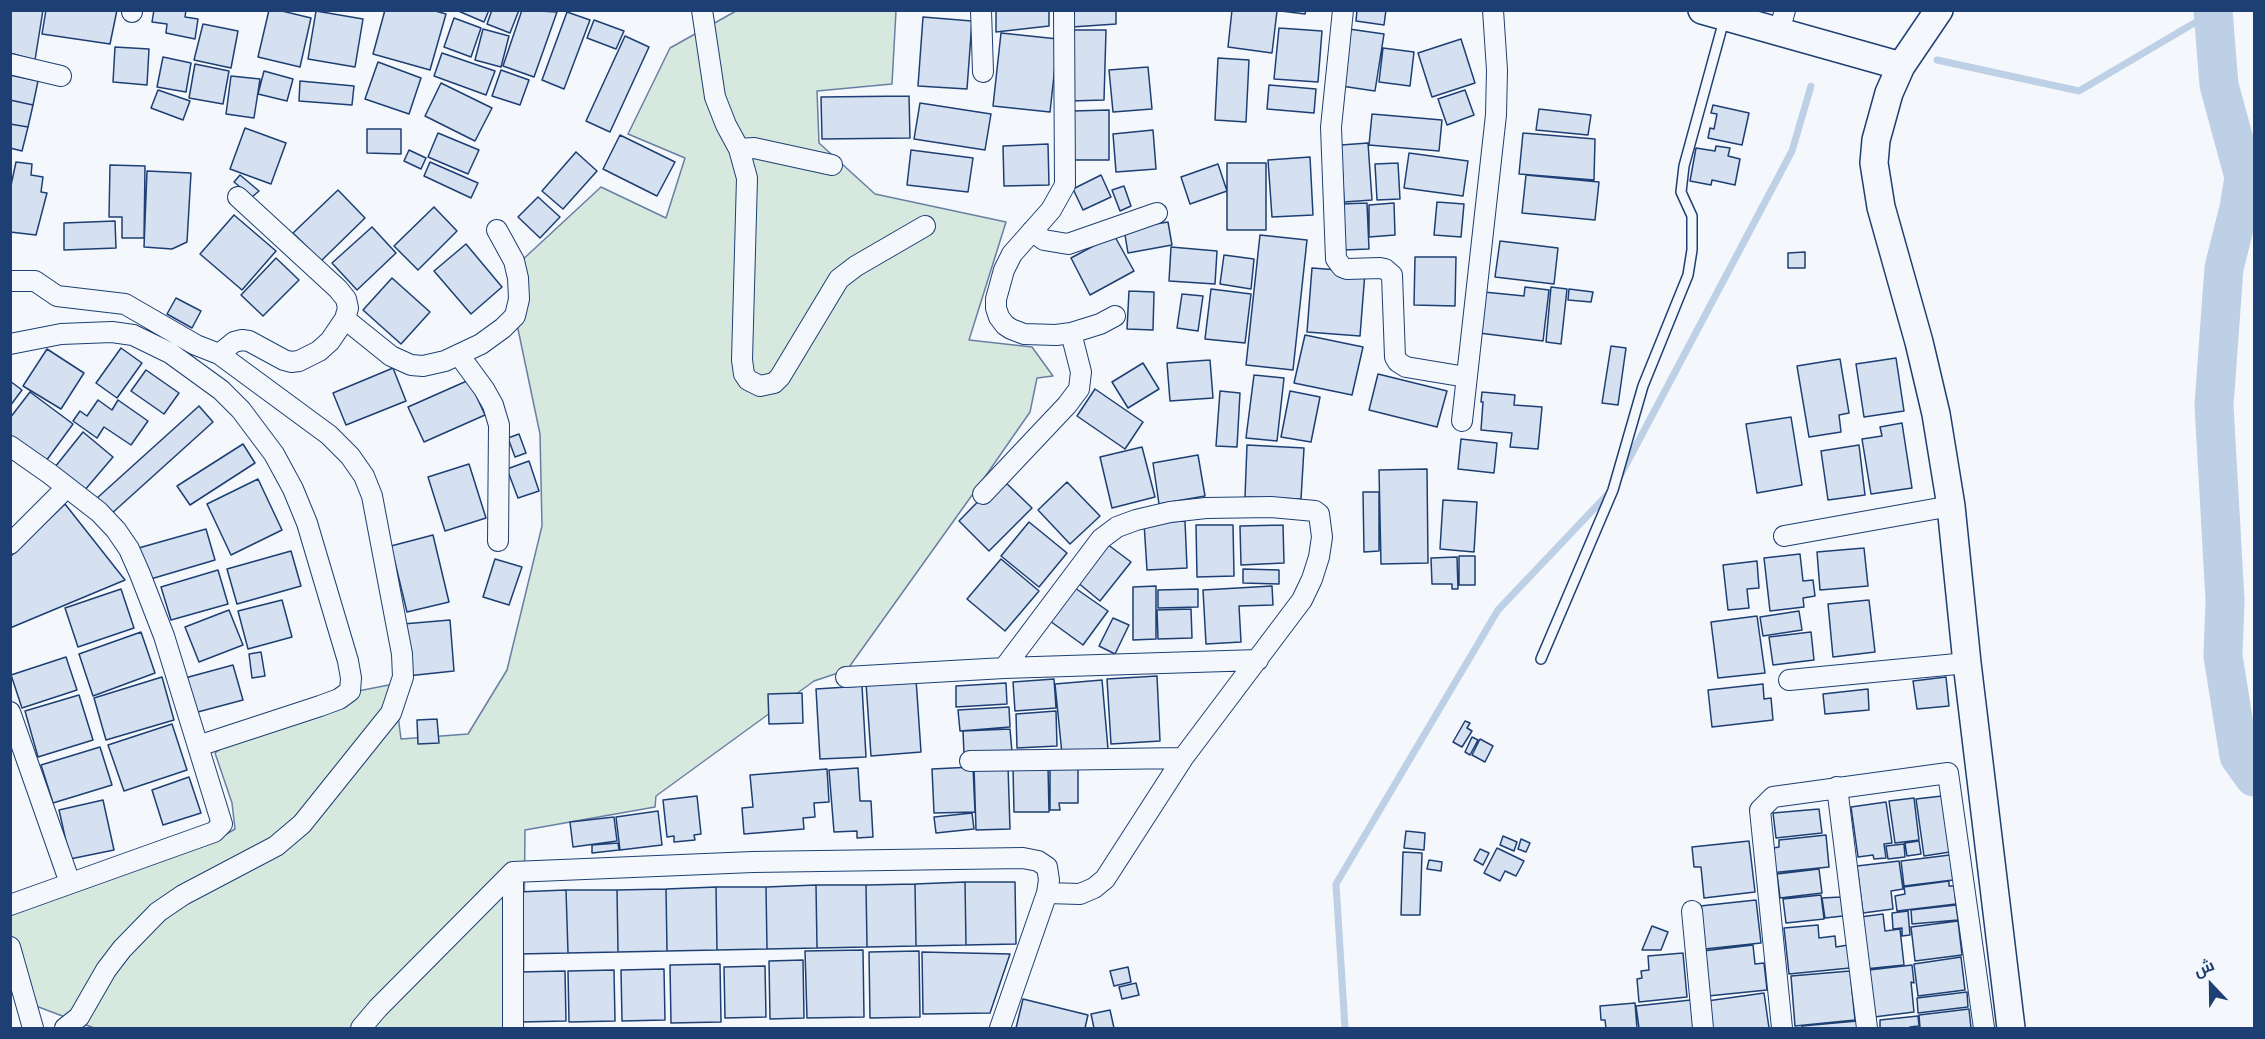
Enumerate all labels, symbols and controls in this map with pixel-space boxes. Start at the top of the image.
north arrow [2181,955,2241,1015]
text: ش [2191,955,2218,981]

